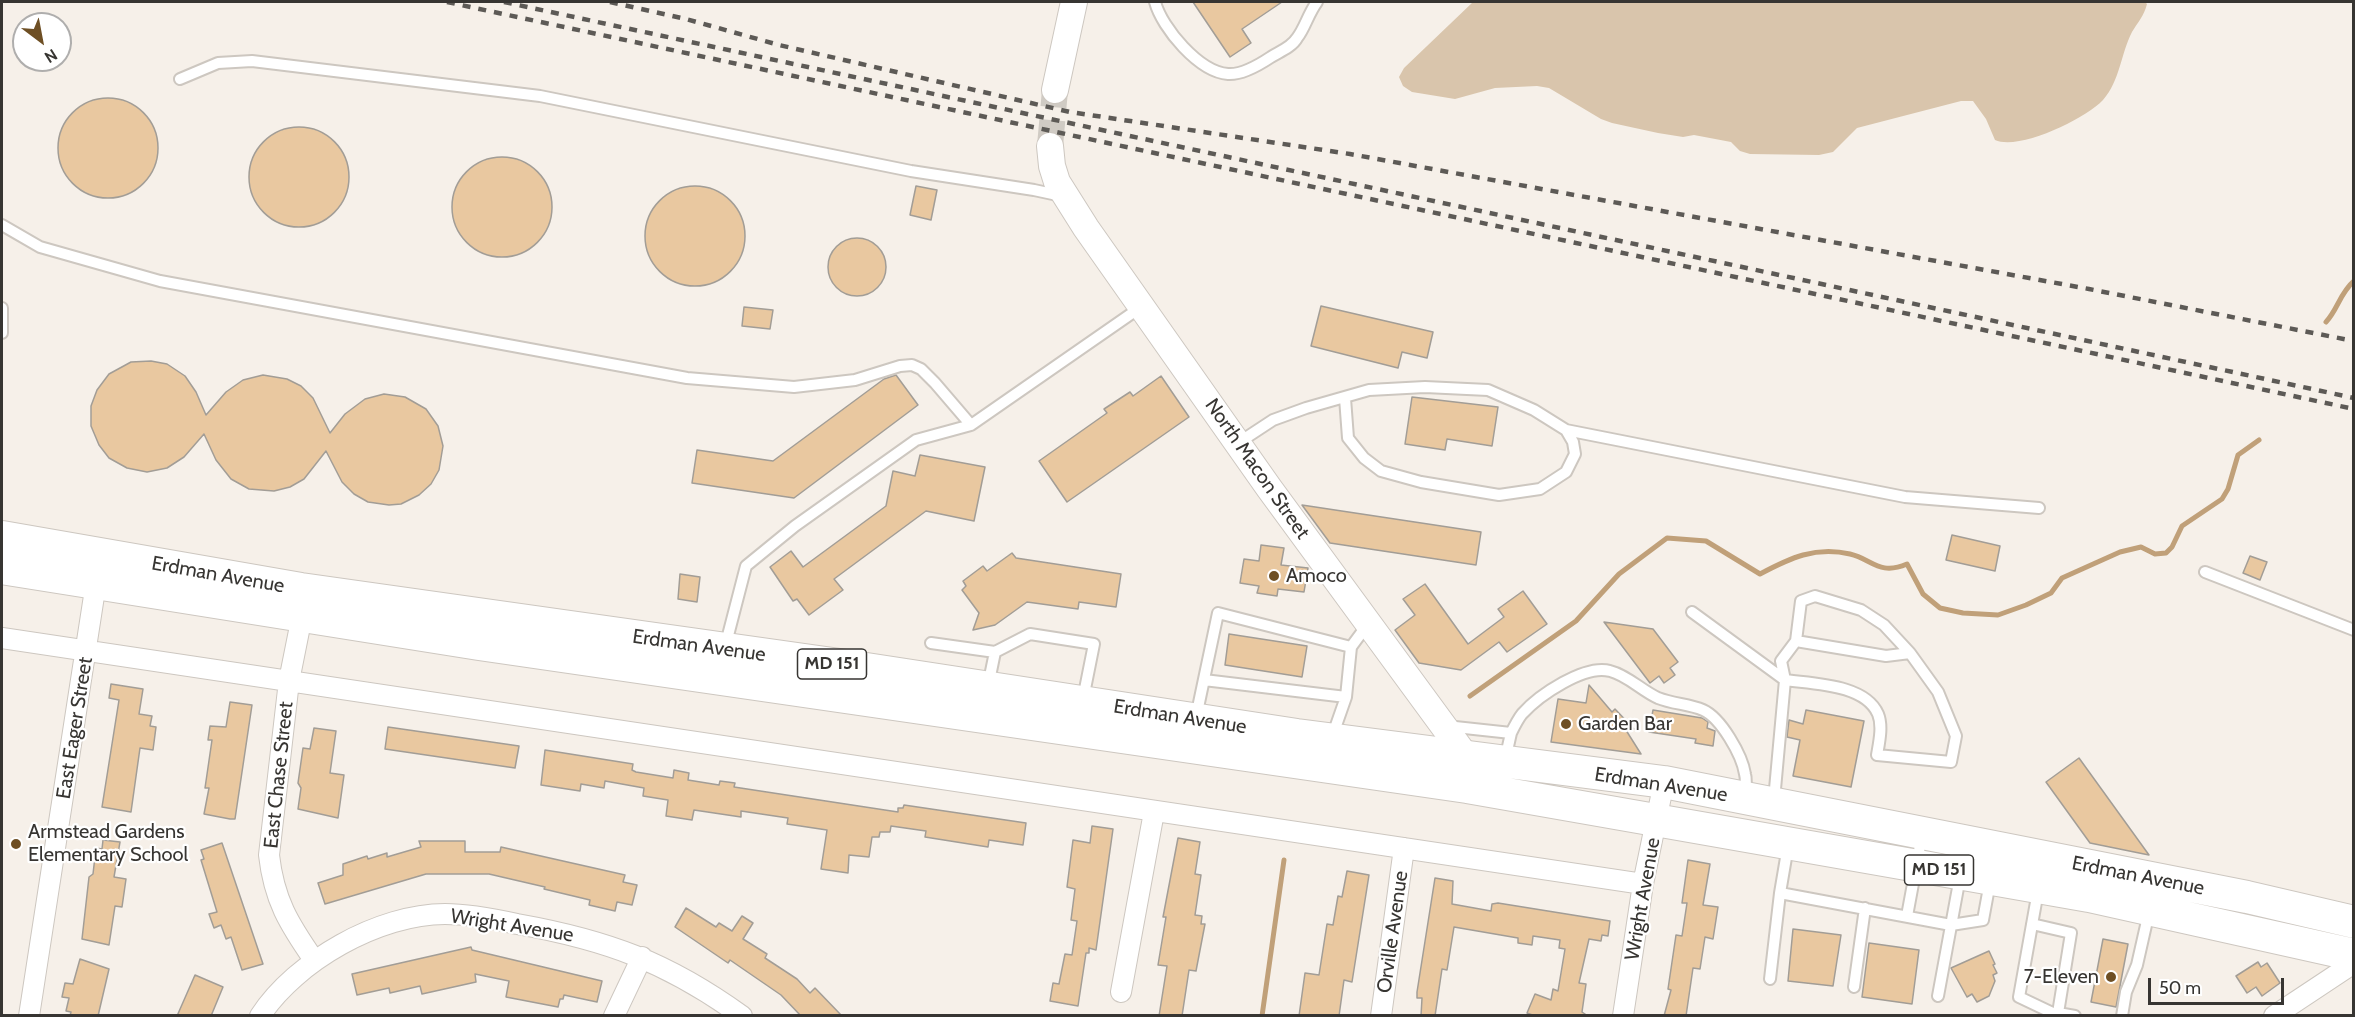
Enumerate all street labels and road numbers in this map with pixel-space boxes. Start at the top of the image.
street label: North Macon Street [1200,394,1314,544]
street label: Erdman Avenue [150,552,286,598]
street label: Erdman Avenue [631,625,767,667]
road number: MD 151 [798,649,866,679]
street label: East Eager Street [52,655,98,801]
street label: Erdman Avenue [1112,695,1248,739]
street label: East Chase Street [259,700,299,850]
street label: Erdman Avenue [1593,763,1729,807]
street label: Wright Avenue [1620,836,1666,962]
street label: Erdman Avenue [2070,851,2206,901]
road number: MD 151 [1904,855,1974,885]
street label: Orville Avenue [1373,869,1413,995]
street label: Wright Avenue [449,904,575,948]

